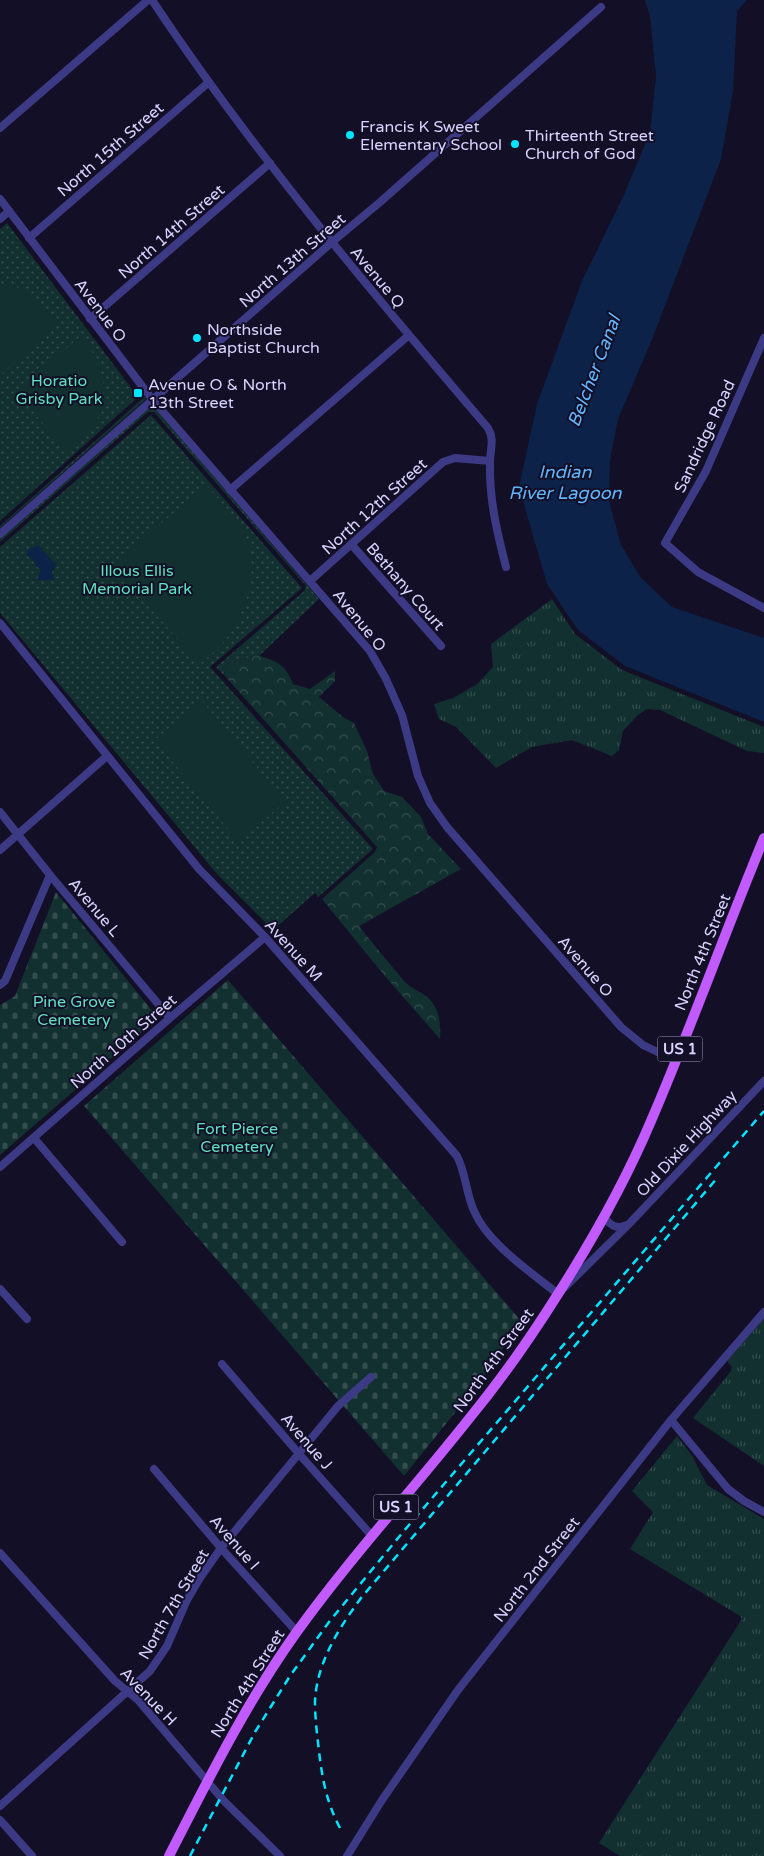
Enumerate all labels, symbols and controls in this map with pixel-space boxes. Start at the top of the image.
street label: North 15th Street [53,98,168,201]
place label: Francis K Sweet Elementary School [360,117,502,155]
place label: Thirteenth Street Church of God [525,126,654,164]
marker: Francis K Sweet Elementary School [344,129,356,141]
marker: Thirteenth Street Church of God [509,138,521,150]
street label: North 14th Street [114,180,229,283]
street label: North 13th Street [235,209,350,312]
street label: Avenue Q [346,243,409,313]
street label: Avenue O [70,275,131,346]
water label: Belcher Canal [563,310,626,430]
place label: Northside Baptist Church [207,320,320,358]
marker: Northside Baptist Church [191,332,203,344]
park label: Horatio Grisby Park [16,371,103,409]
place label: Avenue O & North 13th Street [148,375,287,413]
street label: Sandridge Road [670,377,740,496]
marker: Avenue O & North 13th Street [132,387,144,399]
street label: North 12th Street [318,454,431,559]
water label: Indian River Lagoon [508,461,623,504]
street label: Bethany Court [362,539,449,635]
park label: Illous Ellis Memorial Park [82,561,192,599]
street label: Avenue O [328,585,390,656]
street label: Avenue L [64,874,125,941]
street label: North 4th Street [670,891,735,1014]
street label: Avenue M [260,915,326,986]
street label: Avenue O [553,932,617,1001]
street label: North 10th Street [66,990,181,1093]
park label: Pine Grove Cemetery [33,992,115,1030]
road number: US 1 [658,1036,702,1062]
street label: Old Dixie Highway [632,1086,742,1201]
park label: Fort Pierce Cemetery [196,1119,278,1157]
street label: North 4th Street [449,1304,538,1417]
street label: Avenue J [276,1409,336,1474]
road number: US 1 [374,1494,418,1520]
street label: Avenue I [205,1511,263,1574]
street label: North 2nd Street [489,1513,584,1626]
street label: North 7th Street [134,1546,214,1663]
street label: North 4th Street [206,1626,289,1742]
street label: Avenue H [116,1663,181,1730]

